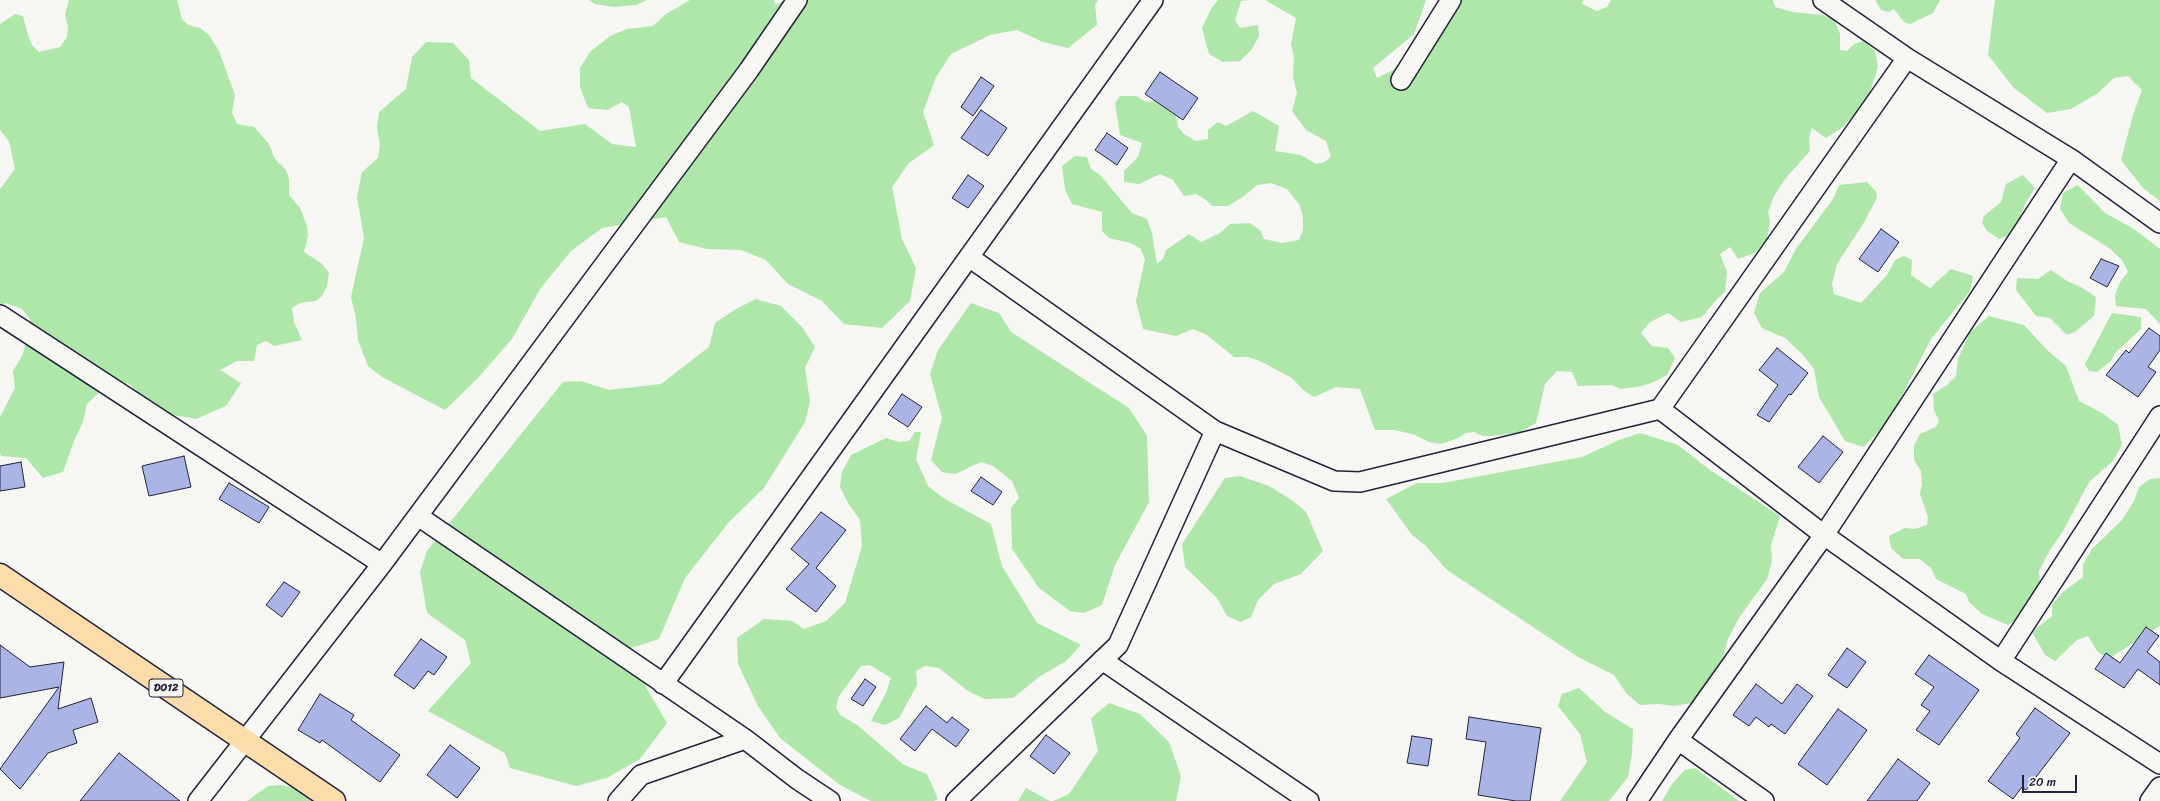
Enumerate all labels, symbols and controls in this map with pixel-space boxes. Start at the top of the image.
road number: D012 [149,679,183,697]
scale bar [2024,767,2079,793]
text: 20 m [2029,771,2056,793]

